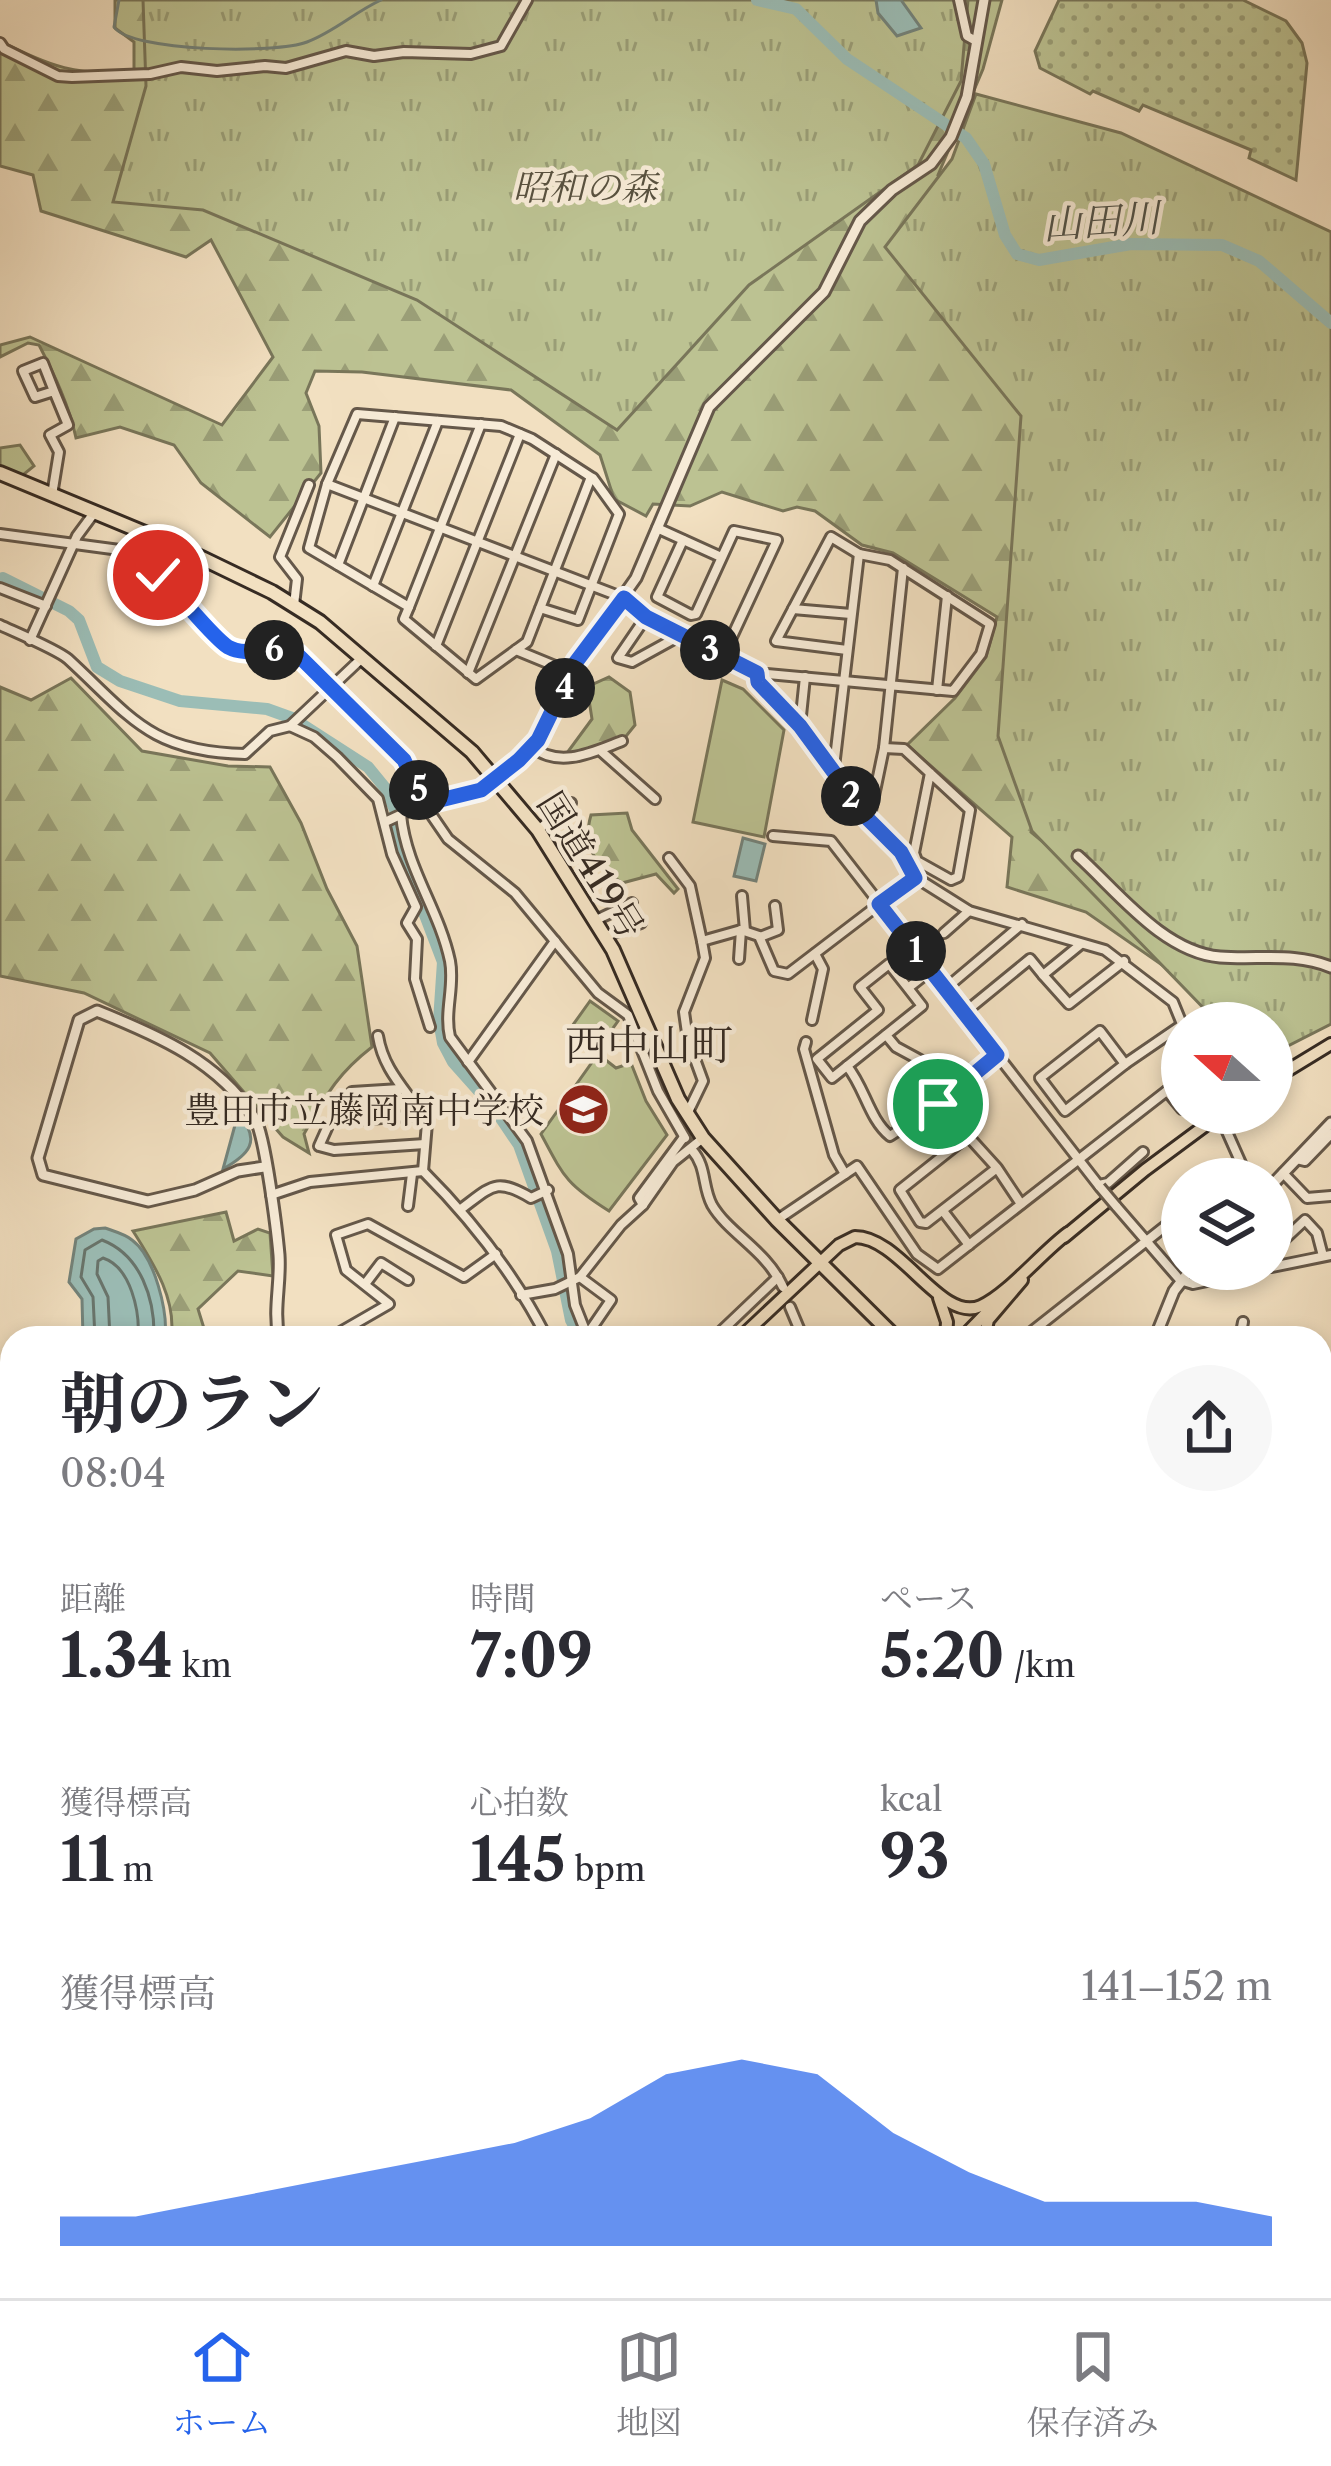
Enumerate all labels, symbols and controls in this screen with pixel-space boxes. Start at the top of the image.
park label: 昭和の森 [513,165,661,209]
water label: 山田川 [1041,193,1165,249]
pin [107,524,209,626]
icon: check [125,542,191,608]
pin: 6 [244,620,304,680]
pin: 3 [680,620,740,680]
text: 6 [264,629,284,670]
text: 3 [701,629,719,670]
pin: 4 [535,658,595,718]
text: 4 [555,667,575,708]
pin: 5 [389,760,449,820]
pin: 2 [821,766,881,826]
text: 5 [410,769,428,810]
text: 2 [841,775,861,816]
street label: 国道419号 [529,783,653,947]
pin: 1 [886,921,946,981]
text: 1 [909,930,923,971]
north arrow [1161,1002,1293,1134]
map controls [1161,1002,1293,1290]
district label: 西中山町 [565,1019,733,1071]
pin [887,1053,989,1155]
icon: arrive [905,1071,971,1137]
school or university icon: 豊田市立藤岡南中学校 [555,1082,611,1138]
place label: 豊田市立藤岡南中学校 [184,1088,544,1132]
button: layers [1161,1158,1293,1290]
text: 朝のラン [60,1363,324,1444]
button: share [1146,1365,1272,1491]
text: 08:04 [60,1449,166,1497]
text: 距離 [60,1578,126,1619]
text: 時間 [470,1578,536,1619]
text: ペース [880,1578,977,1619]
text: 1.34 [60,1619,173,1693]
text: 7:09 [470,1619,593,1693]
text: 5:20 [880,1619,1005,1693]
text: km [173,1645,232,1686]
text: /km [1005,1645,1075,1686]
text: kcal [880,1779,942,1820]
text: 獲得標高 [60,1782,192,1823]
text: 心拍数 [470,1782,569,1823]
text: 93 [880,1820,950,1894]
text: 11 [60,1823,114,1897]
text: 145 [470,1823,566,1897]
text: m [114,1849,154,1890]
text: bpm [566,1849,645,1890]
text: 141–152 m [1081,1962,1272,2010]
text: 獲得標高 [60,1969,216,2017]
tab: ホーム [172,2324,271,2443]
tab: 地図 [616,2324,682,2443]
tab: 保存済み [1027,2324,1159,2443]

